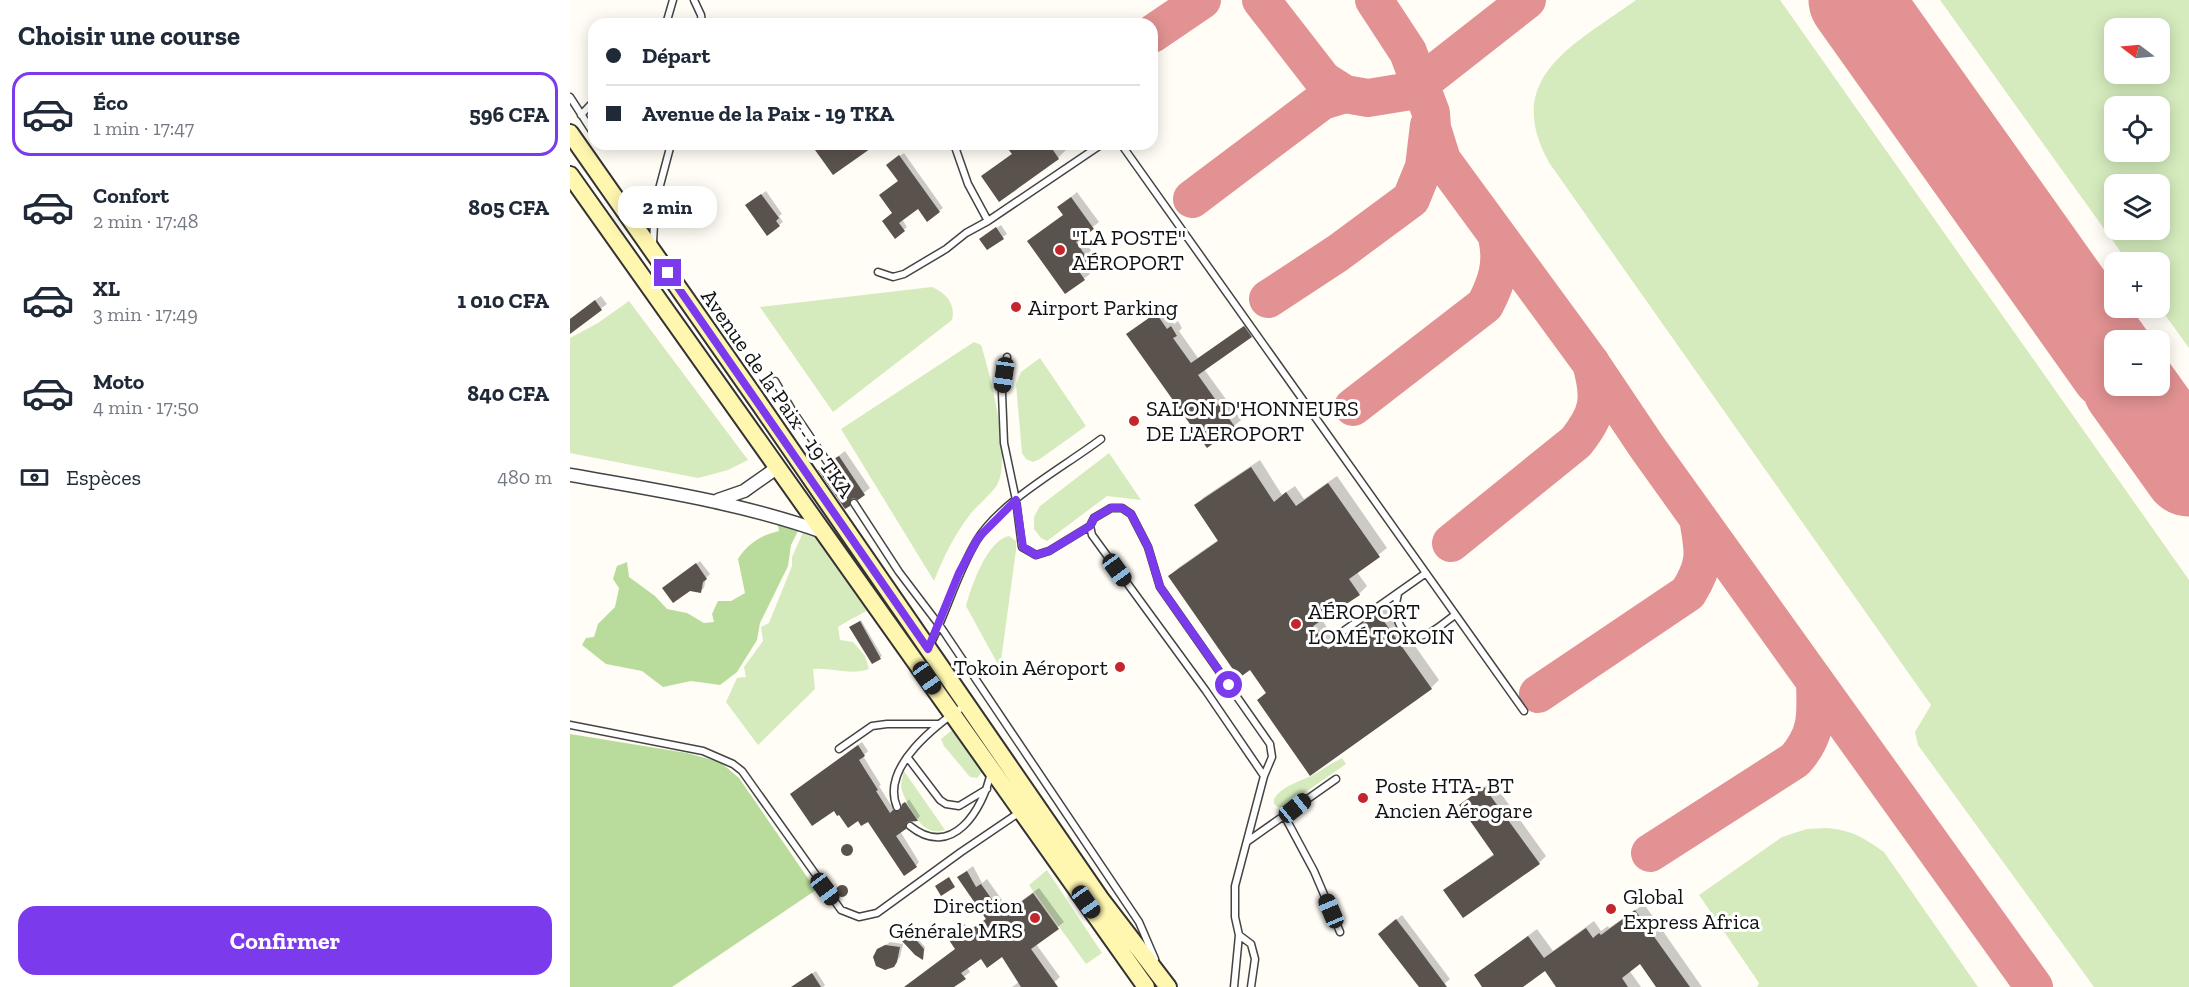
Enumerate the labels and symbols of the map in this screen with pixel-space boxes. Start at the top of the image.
north arrow [2104,18,2170,84]
callout: 2 min [618,186,718,228]
place label: "LA POSTE" AÉROPORT [1072,224,1186,276]
marker: "LA POSTE" AÉROPORT [1053,243,1067,257]
route end [654,259,681,286]
street label: Avenue de la Paix - 19 TKA [695,284,860,503]
place label: Airport Parking [1028,294,1178,321]
marker: Airport Parking [1009,300,1023,314]
car [993,356,1015,394]
place label: SALON D'HONNEURS DE L'AEROPORT [1146,395,1359,447]
marker: SALON D'HONNEURS DE L'AEROPORT [1127,414,1141,428]
car [1099,550,1135,590]
place label: AÉROPORT LOMÉ TOKOIN [1308,598,1454,650]
marker: AÉROPORT LOMÉ TOKOIN [1289,617,1303,631]
place label: Tokoin Aéroport [953,654,1109,681]
car [909,658,945,698]
marker: Tokoin Aéroport [1113,660,1127,674]
route start [1215,671,1242,698]
place label: Poste HTA- BT Ancien Aérogare [1375,772,1533,824]
car [1275,790,1315,826]
marker: Poste HTA- BT Ancien Aérogare [1356,791,1370,805]
car [807,869,843,909]
car [1068,882,1104,922]
place label: Global Express Africa [1623,883,1760,935]
car [1316,891,1346,931]
place label: Direction Générale MRS [889,892,1023,944]
marker: Global Express Africa [1604,902,1618,916]
marker: Direction Générale MRS [1028,911,1042,925]

